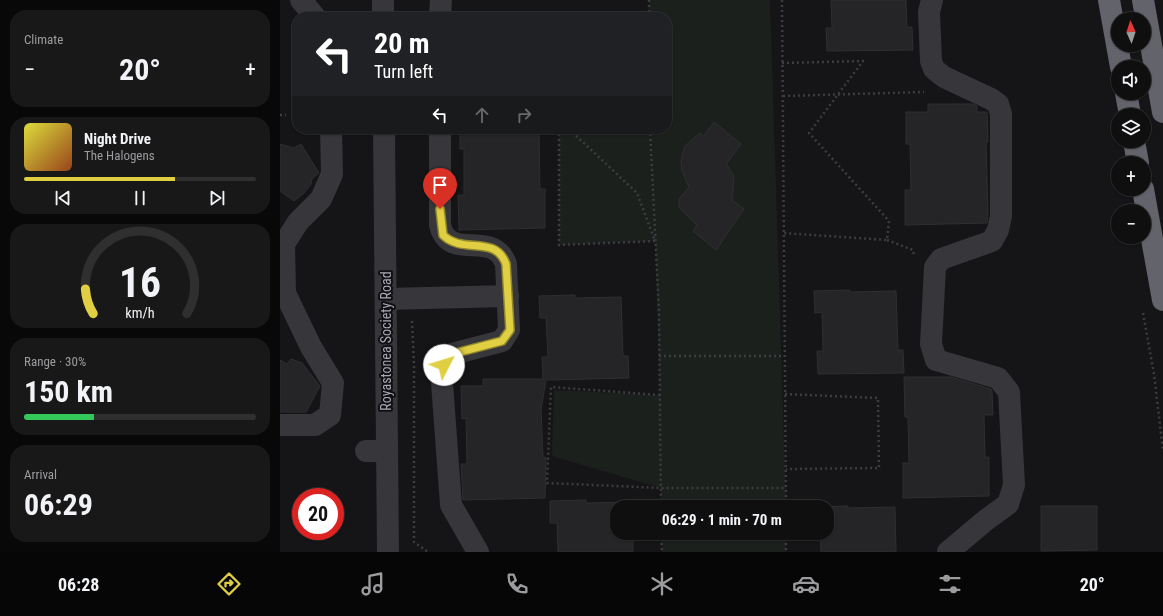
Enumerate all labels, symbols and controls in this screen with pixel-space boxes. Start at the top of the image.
north arrow [1111,12,1151,52]
map controls [1111,12,1151,244]
text: 20 m [374,27,430,60]
icon: left [308,28,360,80]
text: Climate [24,32,63,47]
text: 20° [119,52,161,87]
text: − [24,57,35,82]
text: + [245,57,256,82]
button: sound [1111,60,1151,100]
text: Turn left [374,61,433,82]
icon: left [429,104,451,126]
icon: ahead [471,104,493,126]
icon: right [513,104,535,126]
button: layers [1111,108,1151,148]
text: Night Drive [84,130,151,148]
text: The Halogens [84,148,155,163]
button: + [1111,156,1151,196]
pin [423,168,457,209]
icon: arrive [429,174,451,196]
icon: previous [52,187,74,209]
icon: pause [129,187,151,209]
icon: next [206,187,228,209]
button: − [1111,204,1151,244]
text: 16 [119,258,161,307]
street label: Royastonea Society Road [378,271,394,411]
text: km/h [125,305,155,321]
position arrow [423,344,465,386]
text: Range · 30% [24,354,86,369]
text: 150 km [24,374,113,409]
text: Arrival [24,467,57,482]
text: 06:29 [24,487,93,522]
speed limit sign: 20 [292,488,344,540]
text: 06:29 · 1 min · 70 m [662,511,782,529]
icon: directions [215,570,243,598]
icon: music [359,570,387,598]
icon: phone [503,570,531,598]
icon: climate [648,570,676,598]
icon: car [792,570,820,598]
icon: filters [936,570,964,598]
text: 06:28 [58,574,99,595]
text: 20° [1080,574,1105,595]

